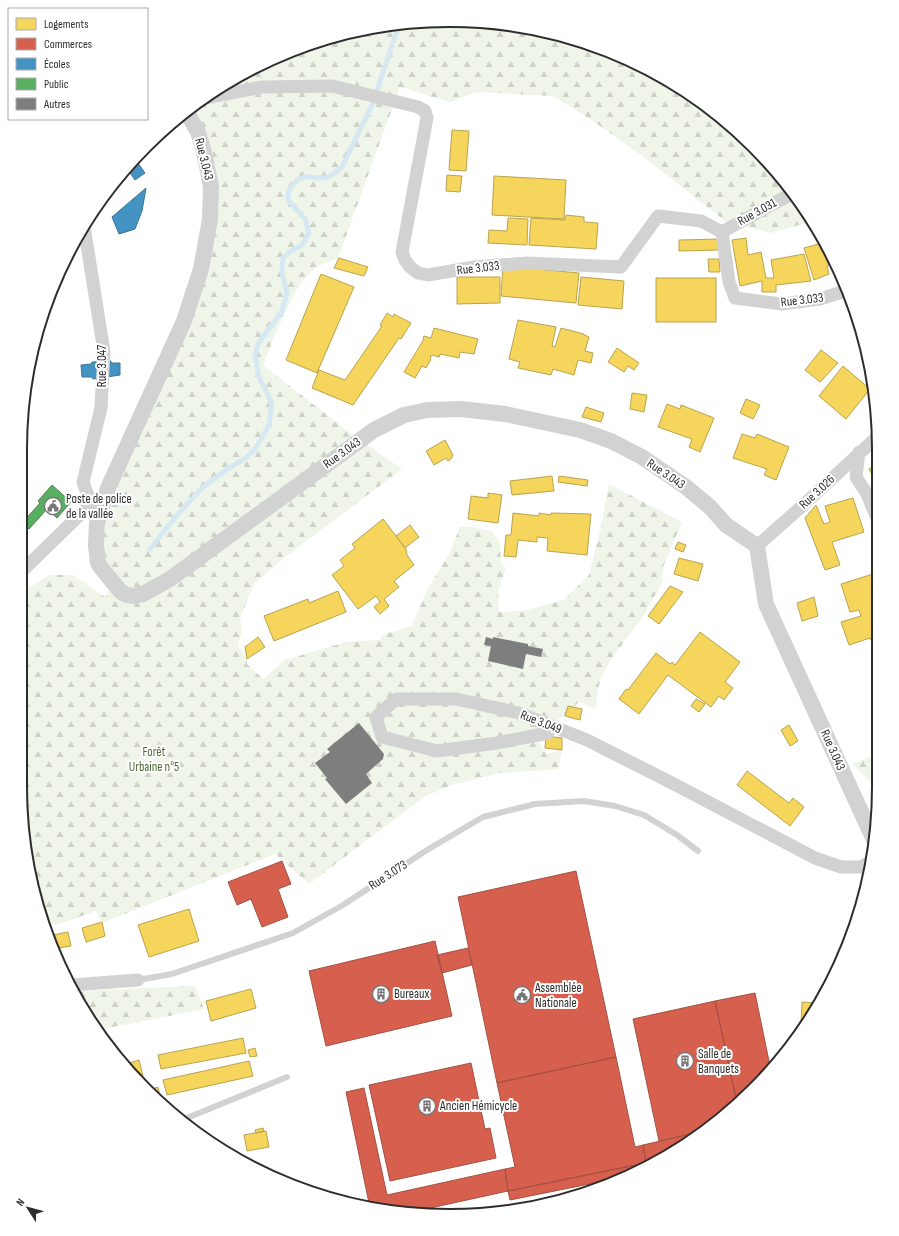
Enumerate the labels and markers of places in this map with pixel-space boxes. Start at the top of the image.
place label: Poste de police de la vallée [66,491,132,522]
public building icon: Poste de police de la vallée [43,496,63,516]
place label: Assemblée Nationale [534,980,582,1011]
building icon: Bureaux [371,984,391,1004]
public building icon: Assemblée Nationale [512,985,532,1005]
place label: Bureaux [394,986,429,1002]
place label: Salle de Banquets [698,1046,739,1077]
building icon: Salle de Banquets [675,1051,695,1071]
building icon: Ancien Hémicycle [417,1096,437,1116]
place label: Ancien Hémicycle [439,1098,517,1114]

